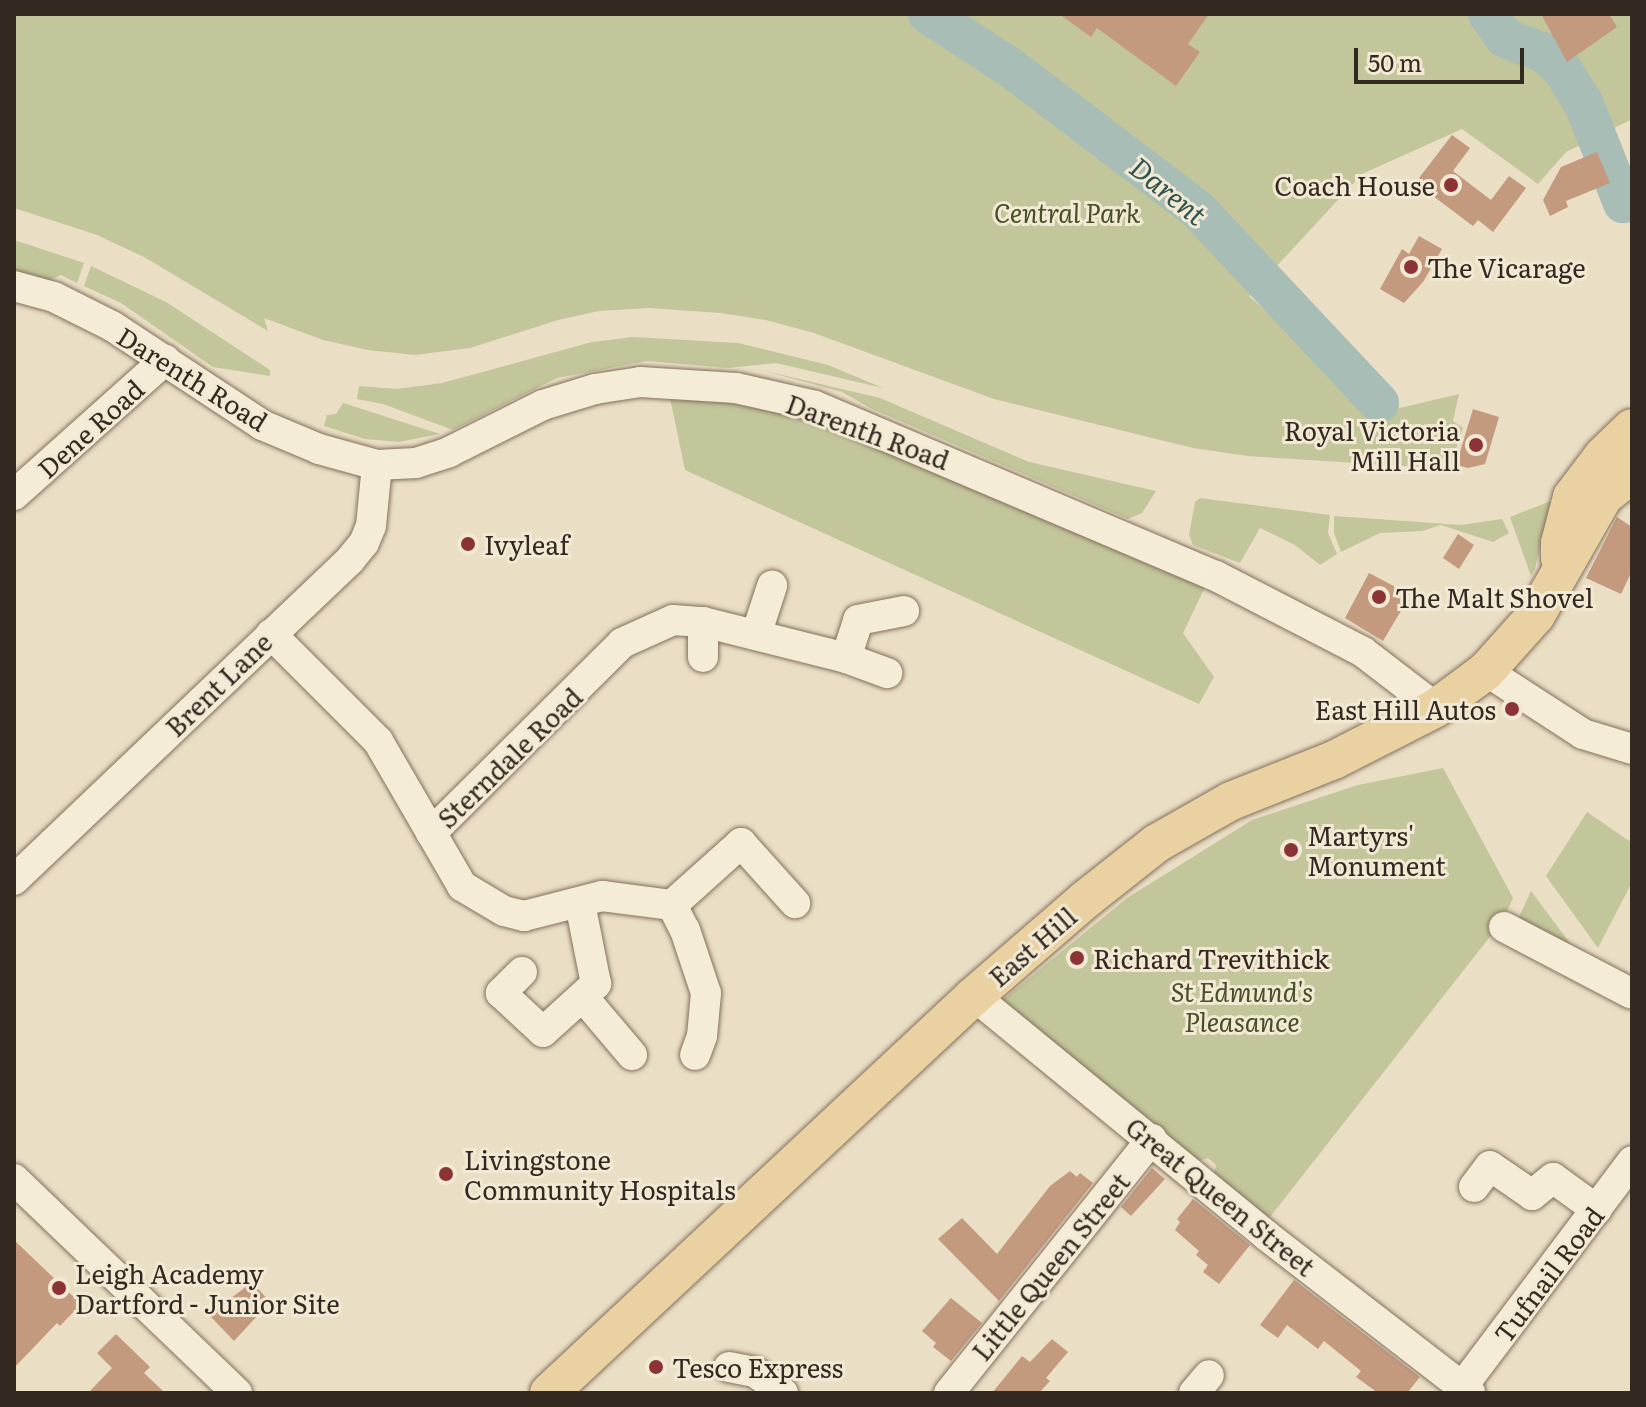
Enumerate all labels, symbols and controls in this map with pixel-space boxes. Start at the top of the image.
scale bar [1358,32,1528,82]
text: 50 m [1368,44,1422,79]
water label: Darent [1124,149,1214,231]
place label: Coach House [1274,169,1435,201]
marker: Coach House [1442,176,1460,194]
park label: Central Park [994,196,1140,228]
place label: The Vicarage [1427,251,1586,283]
marker: The Vicarage [1402,258,1420,276]
street label: Darenth Road [112,319,274,437]
street label: Dene Road [31,372,149,484]
street label: Darenth Road [782,387,954,475]
place label: Royal Victoria Mill Hall [1284,414,1460,476]
marker: Royal Victoria Mill Hall [1467,436,1485,454]
place label: Ivyleaf [484,528,569,560]
marker: Ivyleaf [459,535,477,553]
place label: The Malt Shovel [1395,581,1593,613]
marker: The Malt Shovel [1370,588,1388,606]
street label: Brent Lane [158,626,278,742]
street label: Sterndale Road [430,680,588,834]
place label: East Hill Autos [1315,693,1496,725]
marker: East Hill Autos [1503,700,1521,718]
place label: Martyrs' Monument [1307,819,1446,880]
marker: Martyrs' Monument [1282,841,1300,859]
street label: East Hill [982,900,1082,992]
place label: Richard Trevithick [1093,942,1329,974]
marker: Richard Trevithick [1068,949,1086,967]
park label: St Edmund's Pleasance [1171,975,1313,1036]
street label: Great Queen Street [1120,1110,1322,1282]
place label: Livingstone Community Hospitals [464,1143,736,1204]
marker: Livingstone Community Hospitals [435,1163,457,1185]
street label: Little Queen Street [965,1166,1135,1366]
street label: Tufnail Road [1487,1200,1609,1348]
place label: Leigh Academy Dartford - Junior Site [75,1257,340,1318]
marker: Leigh Academy Dartford - Junior Site [50,1279,68,1297]
place label: Tesco Express [672,1351,843,1383]
marker: Tesco Express [647,1358,665,1376]

